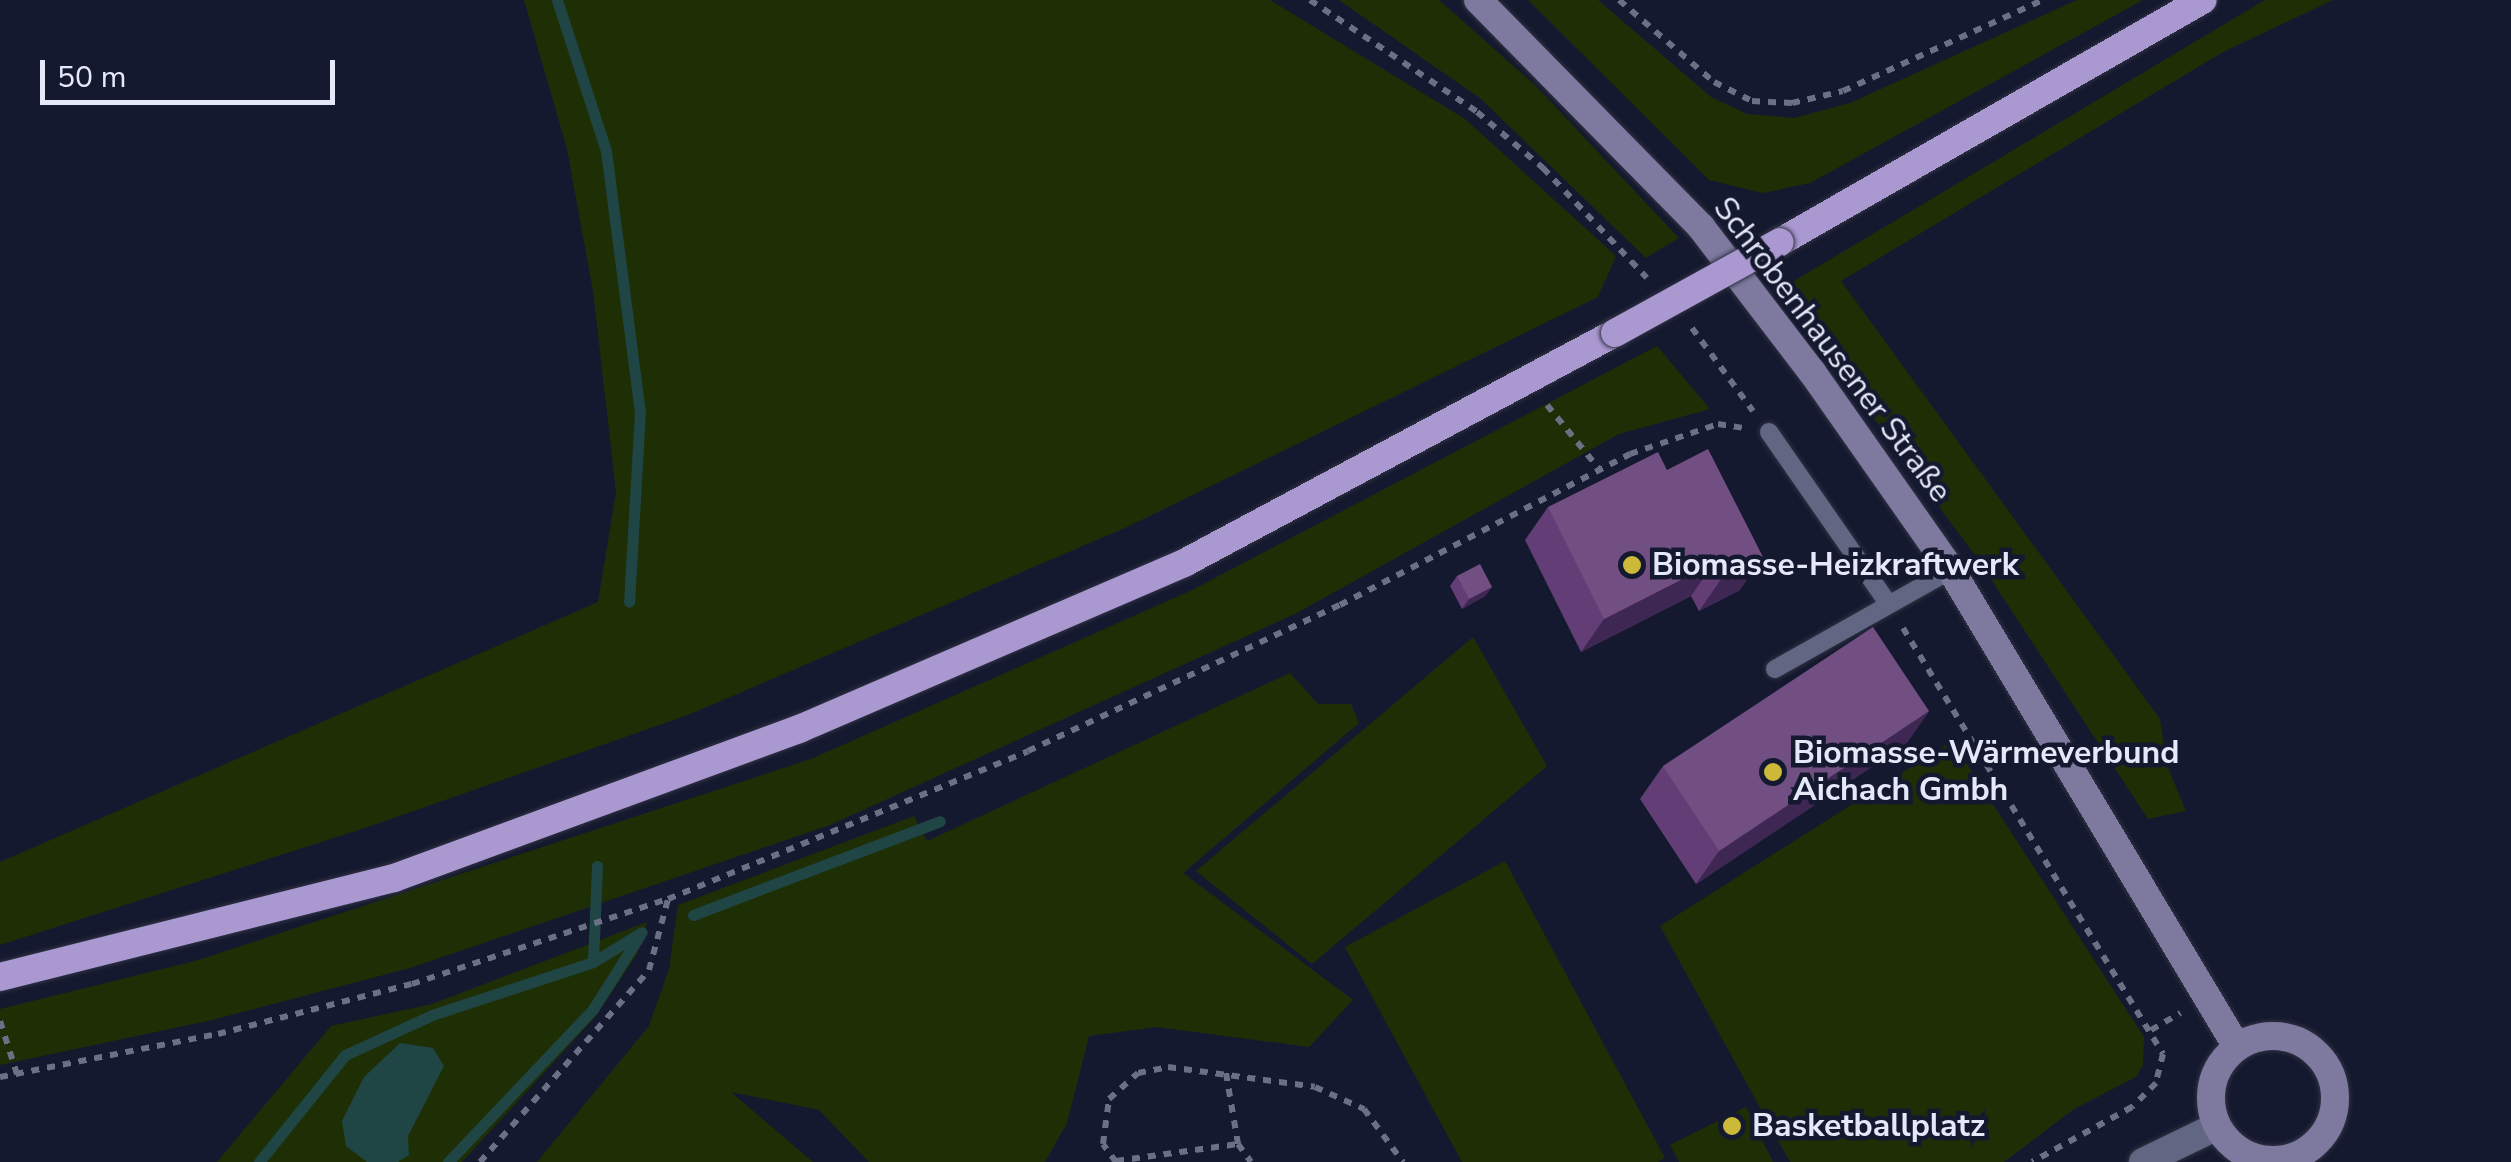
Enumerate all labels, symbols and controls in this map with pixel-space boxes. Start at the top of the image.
scale bar [45,40,340,102]
text: 50 m [57,57,126,98]
street label: Schrobenhausener Straße [1705,190,1959,510]
place label: Biomasse-Heizkraftwerk [1652,546,2019,584]
marker: Biomasse-Heizkraftwerk [1621,554,1643,576]
place label: Biomasse-Wärmeverbund Aichach Gmbh [1793,735,2179,810]
marker: Biomasse-Wärmeverbund Aichach Gmbh [1762,761,1784,783]
place label: Basketballplatz [1752,1107,1985,1145]
marker: Basketballplatz [1721,1115,1743,1137]

